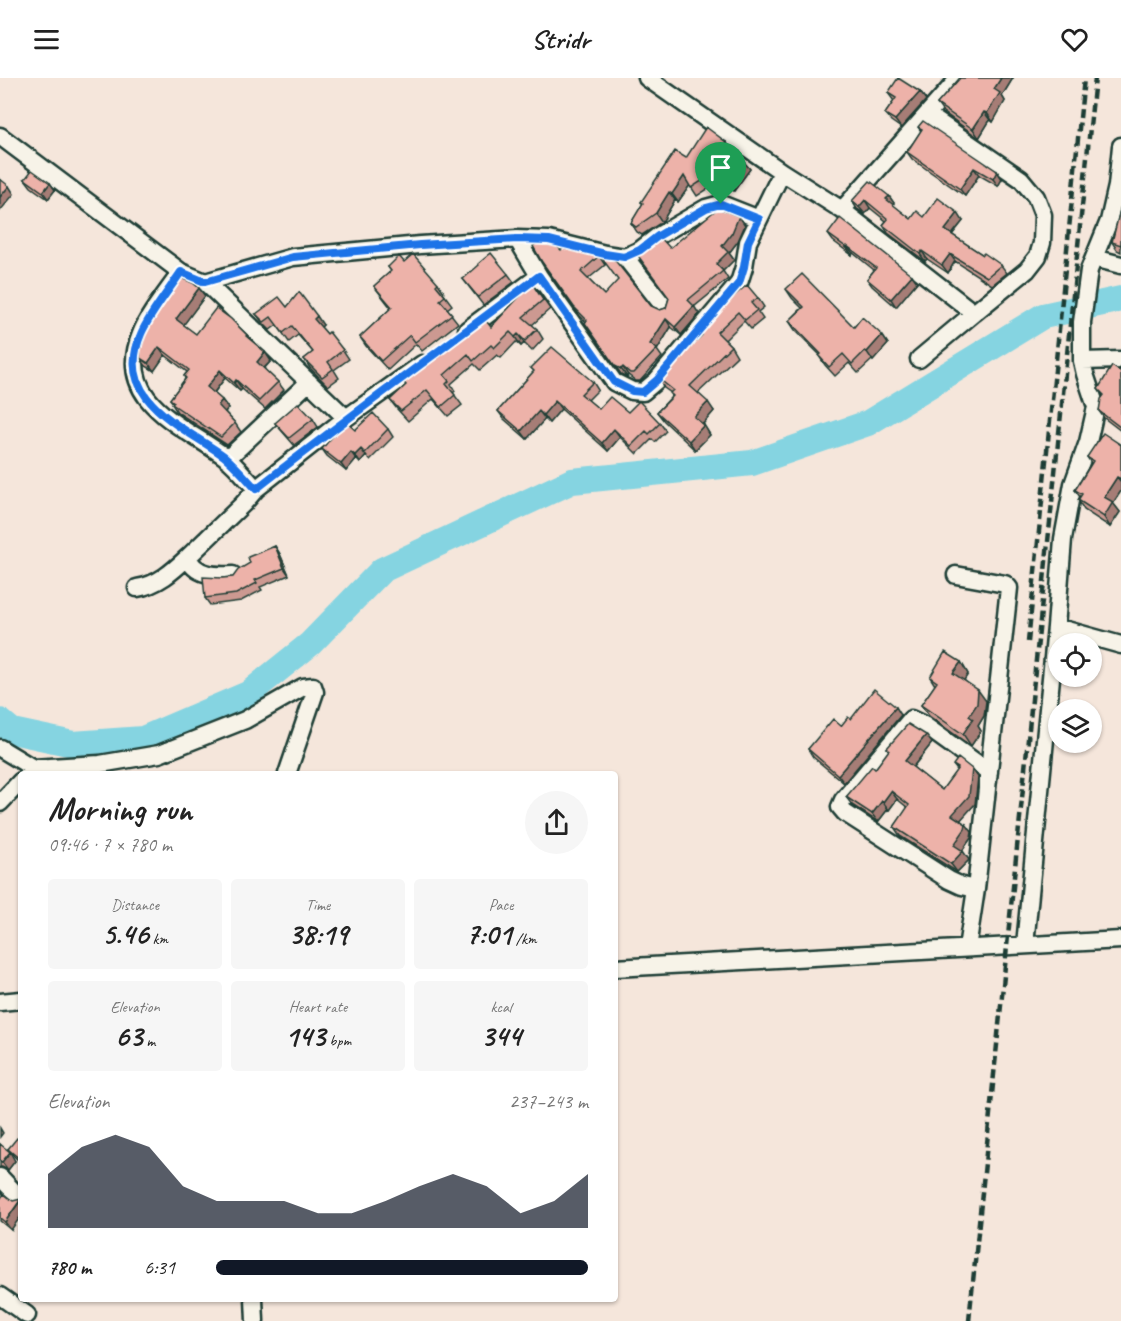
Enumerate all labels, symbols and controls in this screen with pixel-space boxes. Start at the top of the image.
text: Stridr [531,22,590,56]
icon: menu [30,23,63,56]
icon: heart [1058,23,1091,56]
pin [695,142,746,204]
icon: arrive [704,151,737,184]
map controls [1048,633,1102,753]
button: locate [1048,633,1102,687]
button: layers [1048,699,1102,753]
text: Morning run [48,788,192,830]
button: share [525,791,588,854]
text: 09:46 · 7 × 780 m [48,832,172,857]
text: Distance [111,895,159,915]
text: Time [306,895,330,915]
text: Pace [489,895,513,915]
text: 5.46 [102,915,149,953]
text: 38:19 [288,915,348,953]
text: 7:01 [465,915,512,953]
text: km [149,929,168,949]
text: /km [512,929,537,949]
text: Elevation [110,997,160,1017]
text: Heart rate [289,997,347,1017]
text: kcal [490,997,512,1017]
text: 63 [115,1017,142,1055]
text: 143 [285,1017,325,1055]
text: 344 [481,1017,521,1055]
text: m [142,1031,155,1051]
text: bpm [325,1031,351,1051]
text: Elevation [48,1089,110,1114]
text: 237–243 m [509,1089,588,1114]
text: 780 m [48,1255,91,1280]
text: 6:31 [144,1255,175,1280]

